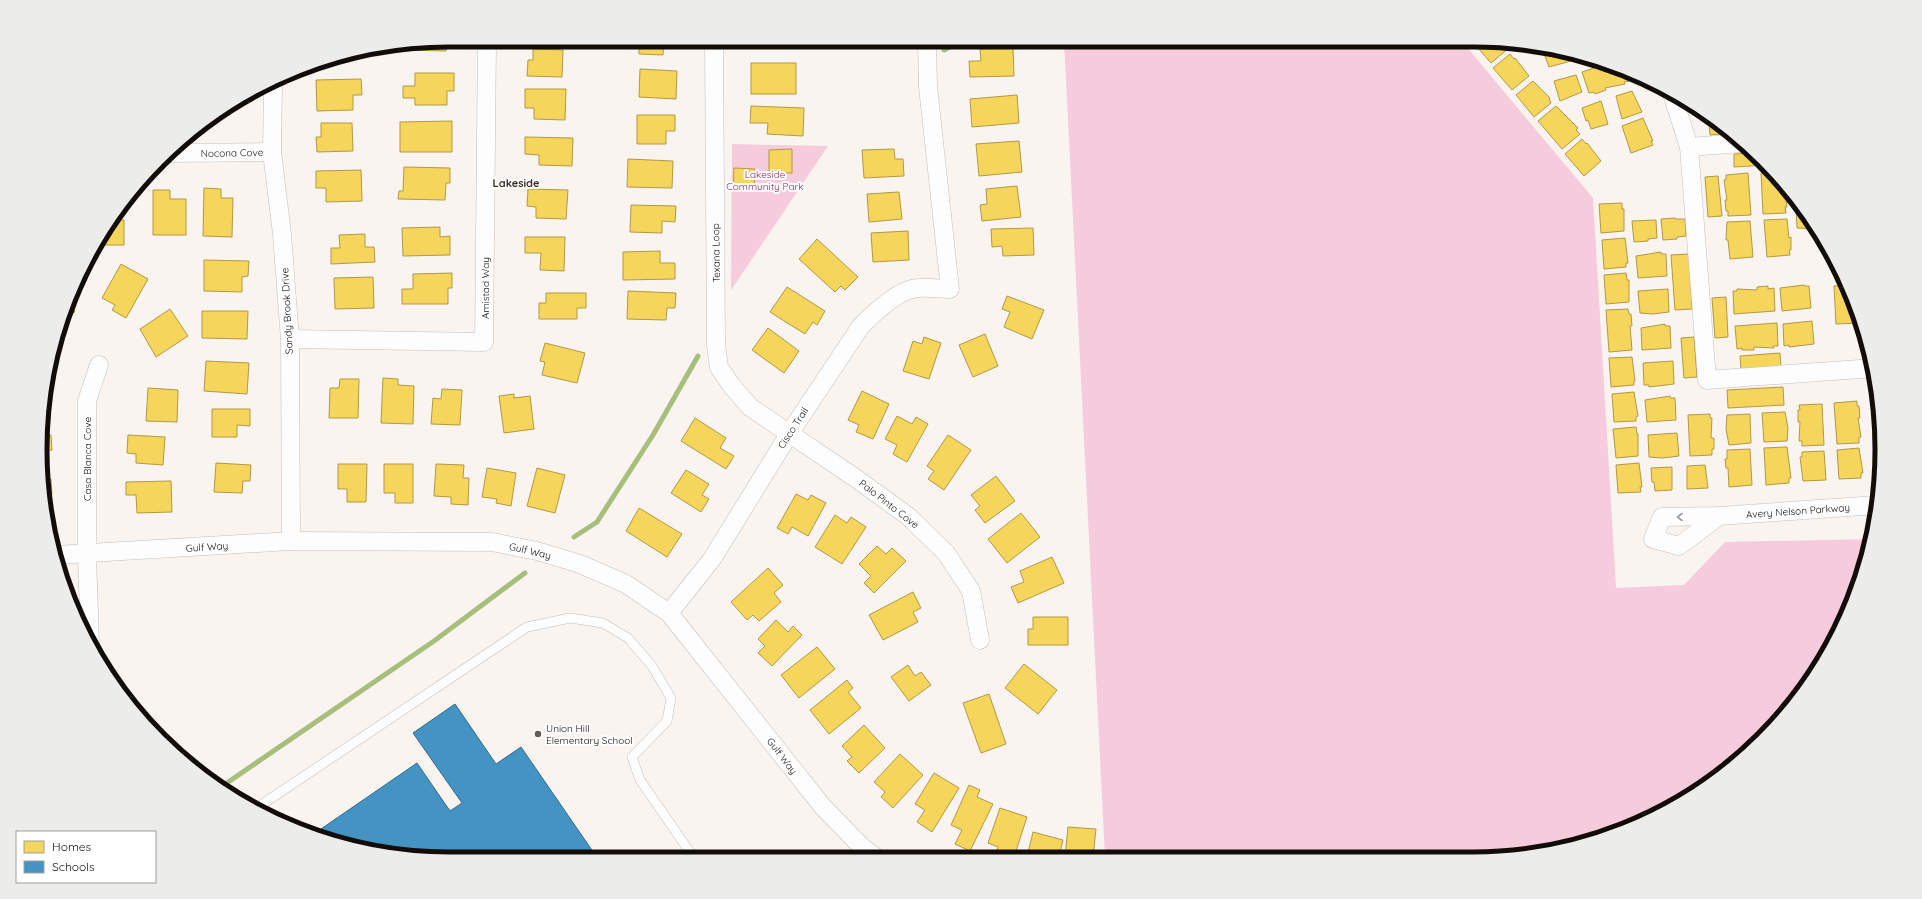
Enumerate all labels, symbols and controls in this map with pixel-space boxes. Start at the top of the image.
street label: Nocona Cove [201,146,264,160]
park label: Lakeside Community Park [726,168,804,193]
district label: Lakeside [493,176,540,190]
street label: Texana Loop [709,223,723,283]
street label: Amistad Way [479,257,492,319]
street label: Sandy Brook Drive [278,267,296,354]
street label: Cisco Trail [775,405,811,451]
street label: Casa Blanca Cove [81,417,94,501]
street label: Palo Pinto Cove [856,477,922,532]
street label: Avery Nelson Parkway [1746,501,1850,521]
one-way arrow [1677,513,1683,521]
street label: Gulf Way [185,539,229,555]
street label: Gulf Way [508,540,552,562]
place label: Union Hill Elementary School [546,722,633,747]
marker: Union Hill Elementary School [533,729,543,739]
street label: Gulf Way [764,735,800,777]
legend [16,831,156,883]
text: Homes [52,839,92,854]
text: Schools [52,859,95,874]

